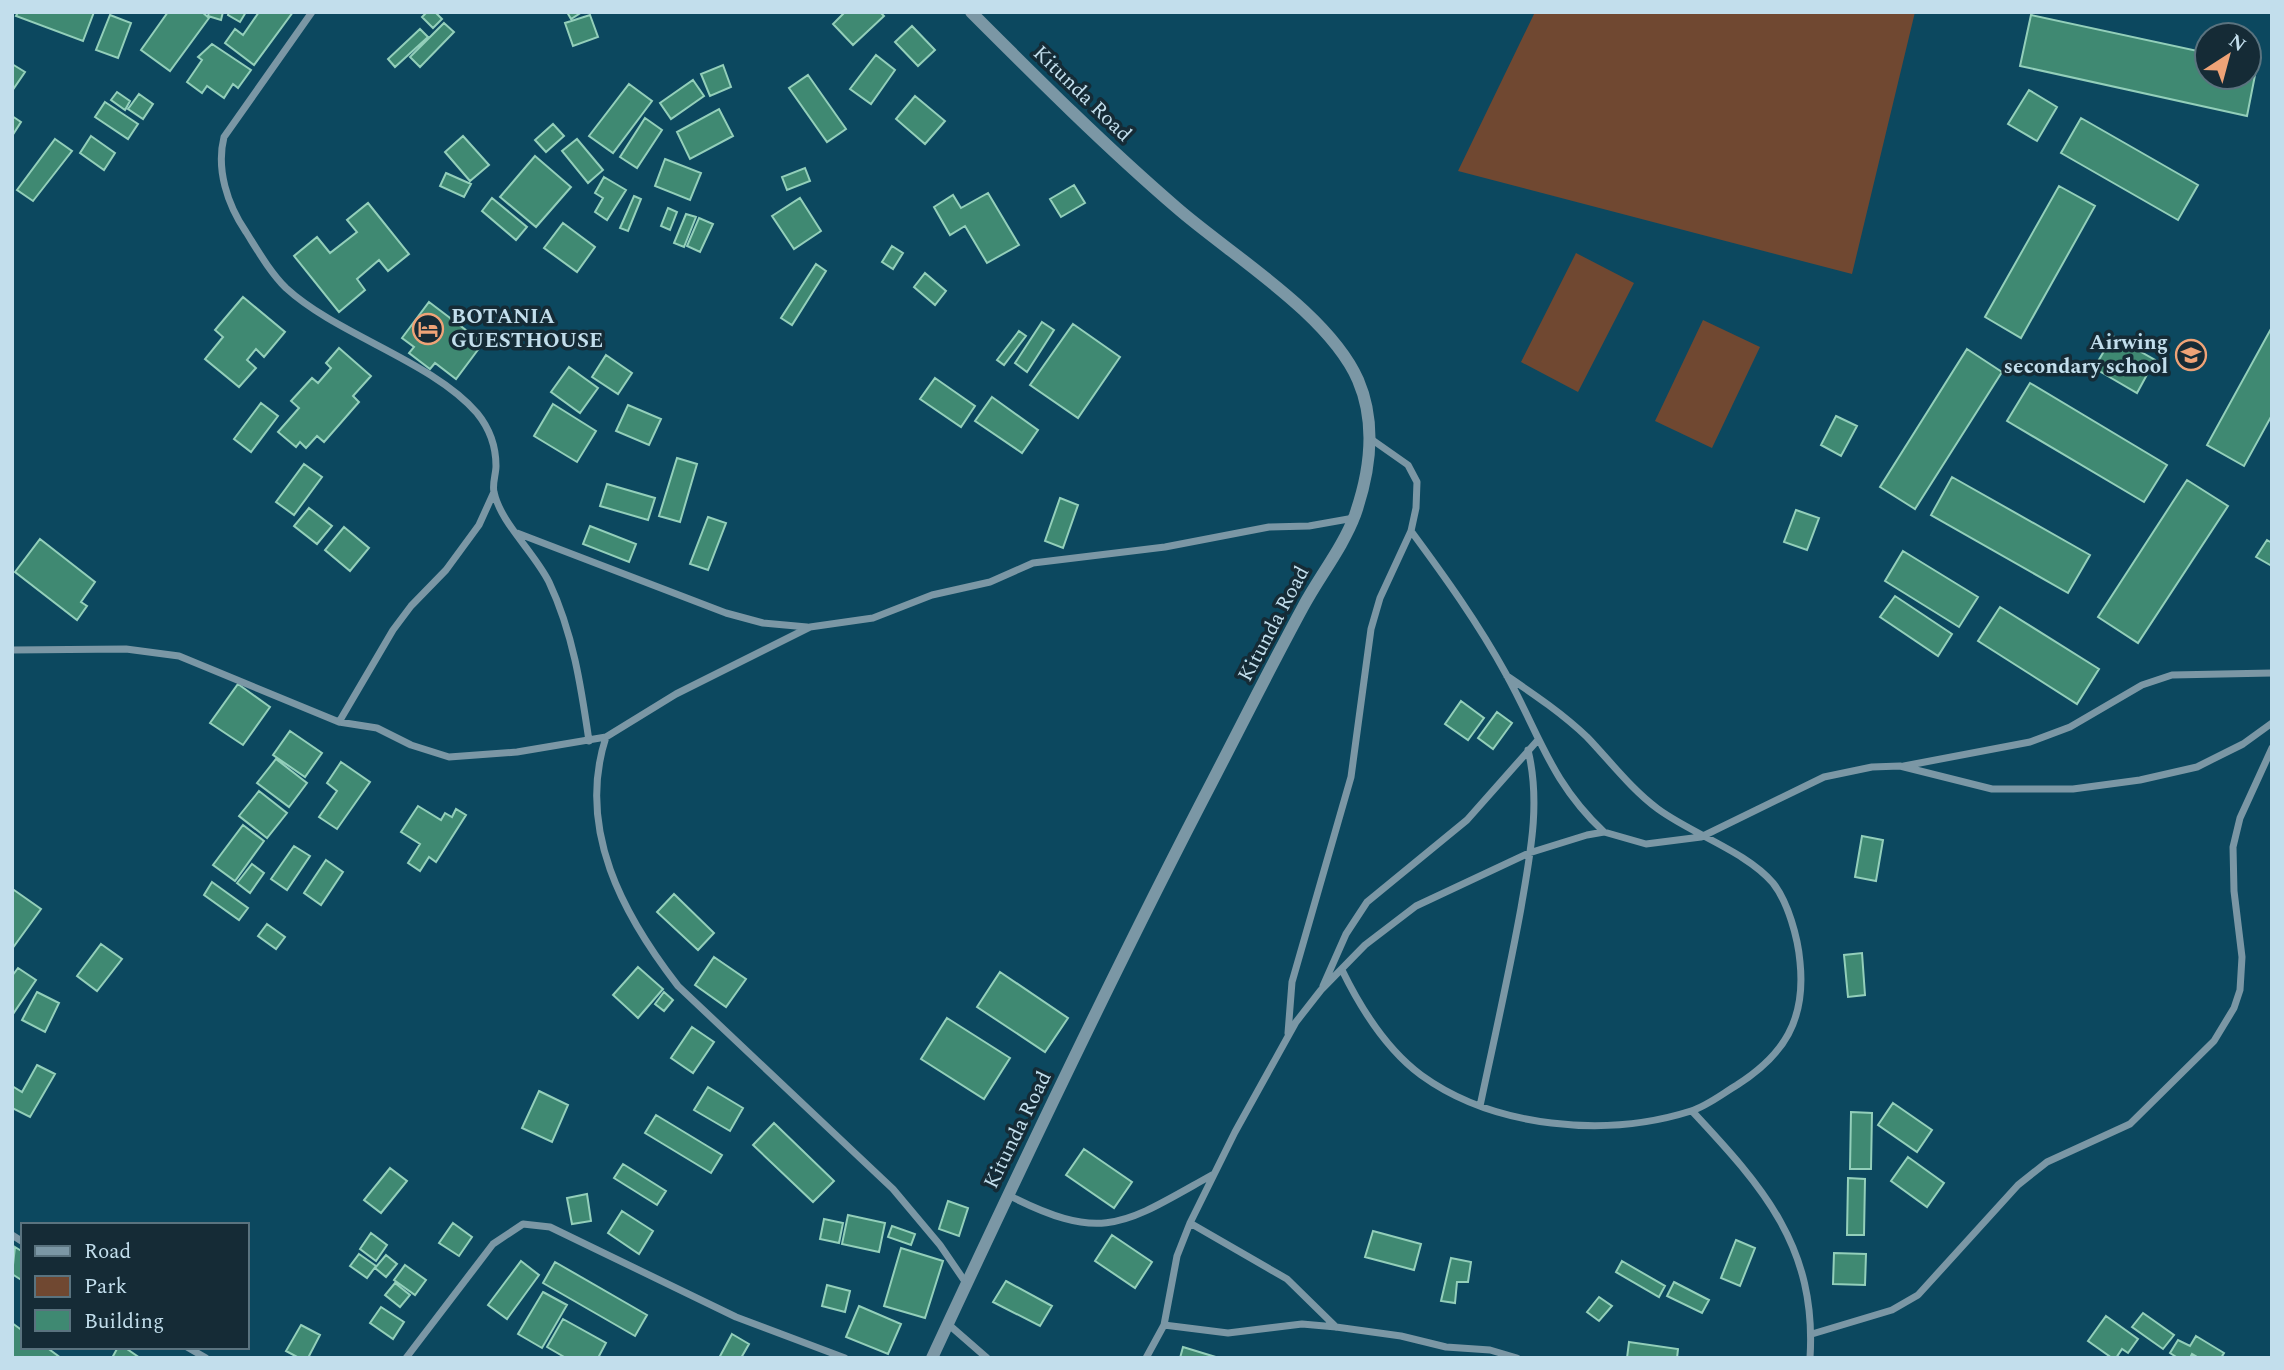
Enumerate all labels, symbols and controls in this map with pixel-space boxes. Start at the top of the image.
north arrow [2193,21,2263,91]
text: N [2222,27,2252,60]
street label: Kitunda Road [1025,38,1139,150]
place label: BOTANIA GUESTHOUSE [451,301,603,357]
hotel icon: BOTANIA GUESTHOUSE [411,312,445,346]
place label: Airwing secondary school [2004,327,2168,383]
school or university icon: Airwing secondary school [2174,338,2208,372]
street label: Kitunda Road [1230,560,1318,688]
street label: Kitunda Road [976,1066,1060,1194]
legend [21,1223,248,1349]
text: Road [84,1236,131,1268]
text: Park [84,1271,128,1303]
text: Building [84,1306,164,1338]

